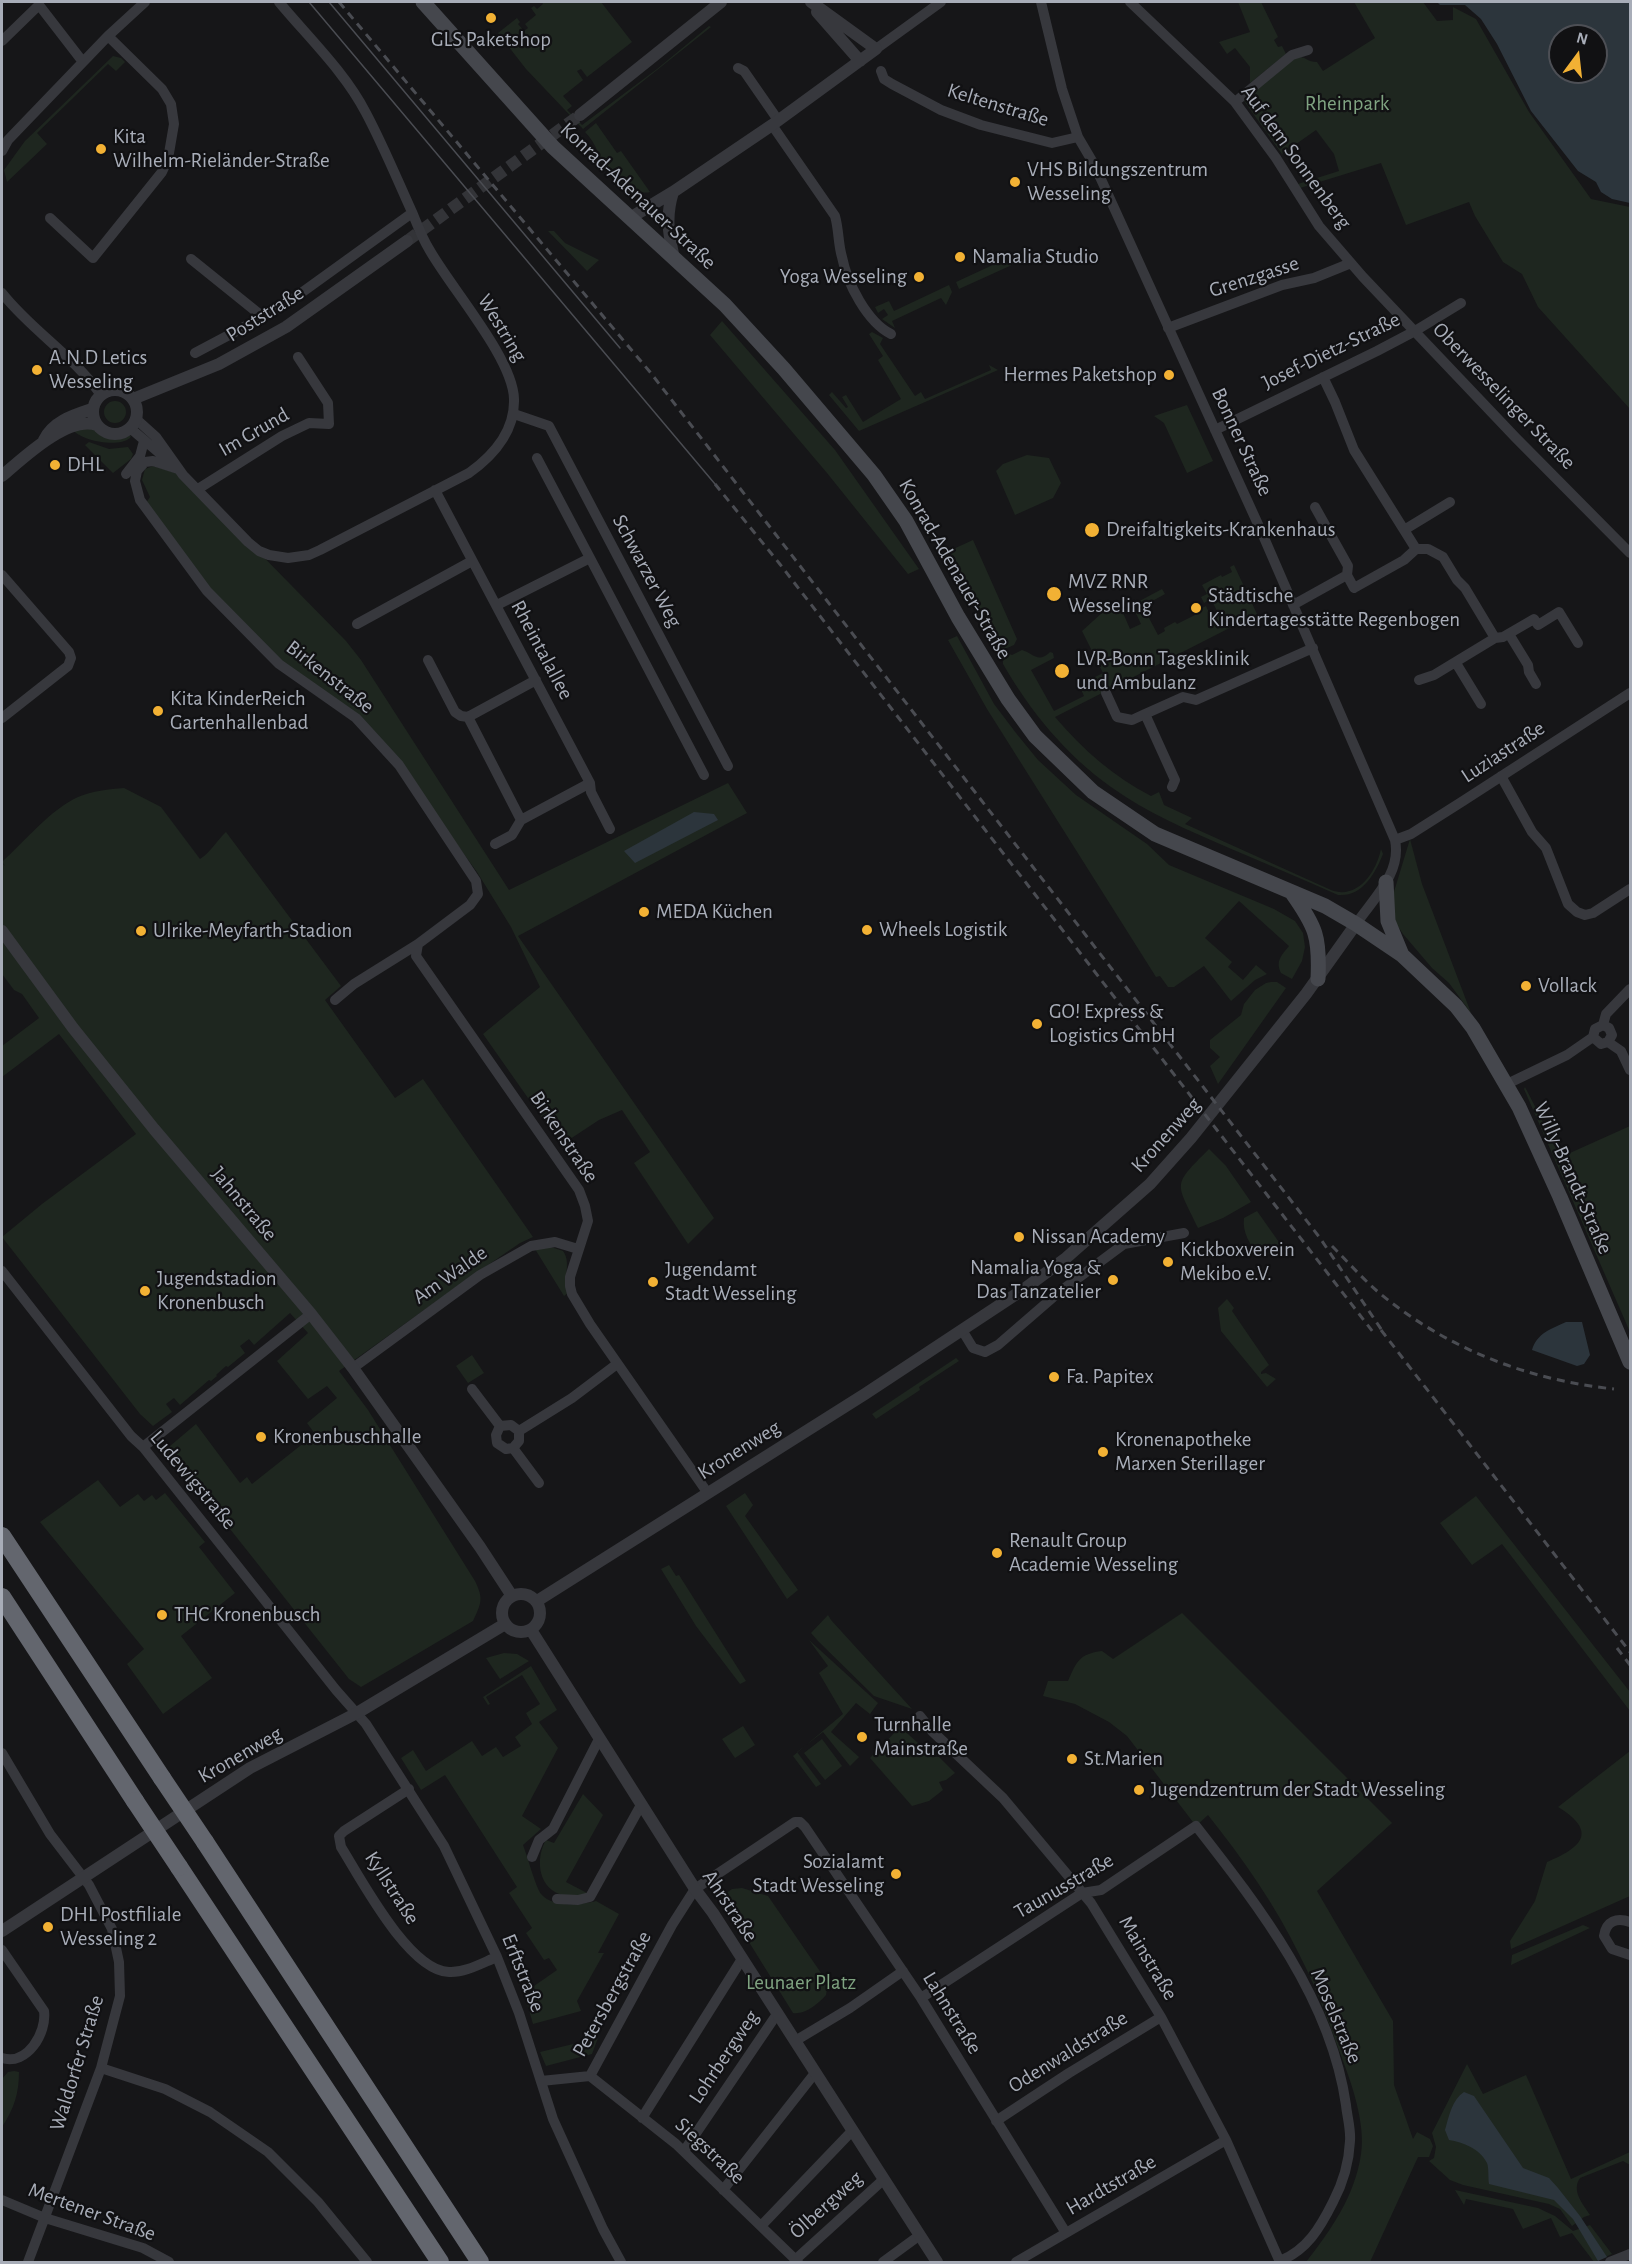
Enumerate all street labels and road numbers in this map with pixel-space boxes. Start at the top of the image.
street label: Keltenstraße [944,78,1052,132]
street label: Auf dem Sonnenberg [1235,80,1357,234]
street label: Konrad-Adenauer-Straße [555,117,721,275]
street label: Grenzgasse [1206,251,1302,303]
street label: Poststraße [221,280,309,348]
street label: Westring [472,289,532,367]
street label: Josef-Dietz-Straße [1258,307,1404,395]
street label: Oberwesselinger Straße [1427,317,1581,475]
street label: Bonner Straße [1206,384,1278,500]
street label: Im Grund [214,402,294,462]
street label: Konrad-Adenauer-Straße [893,474,1017,664]
street label: Schwarzer Weg [607,510,687,632]
street label: Rheintalallee [505,596,579,704]
street label: Birkenstraße [281,635,379,719]
street label: Luziastraße [1456,716,1550,788]
street label: Birkenstraße [524,1086,604,1188]
street label: Kronenweg [1126,1092,1206,1178]
street label: Willy-Brandt-Straße [1528,1098,1618,1258]
street label: Jahnstraße [206,1162,282,1246]
street label: Am Walde [408,1240,492,1310]
street label: Kronenweg [693,1415,785,1485]
street label: Ludewigstraße [144,1425,242,1535]
street label: Kronenweg [194,1721,286,1789]
street label: Kyllstraße [359,1847,425,1929]
street label: Taunusstraße [1010,1847,1118,1925]
street label: Ahrstraße [697,1865,763,1947]
street label: Mainstraße [1113,1911,1183,2005]
street label: Petersbergstraße [567,1927,657,2061]
street label: Erftstraße [496,1930,550,2016]
street label: Moselstraße [1305,1965,1367,2067]
street label: Lahnstraße [917,1967,987,2059]
street label: Waldorfer Straße [44,1992,110,2134]
street label: Lohrbergweg [684,2005,764,2109]
street label: Odenwaldstraße [1004,2005,1132,2099]
street label: Siegstraße [670,2112,750,2190]
street label: Hardtstraße [1061,2149,1161,2221]
street label: Ölbergweg [784,2166,868,2244]
street label: Mertener Straße [25,2177,159,2247]

